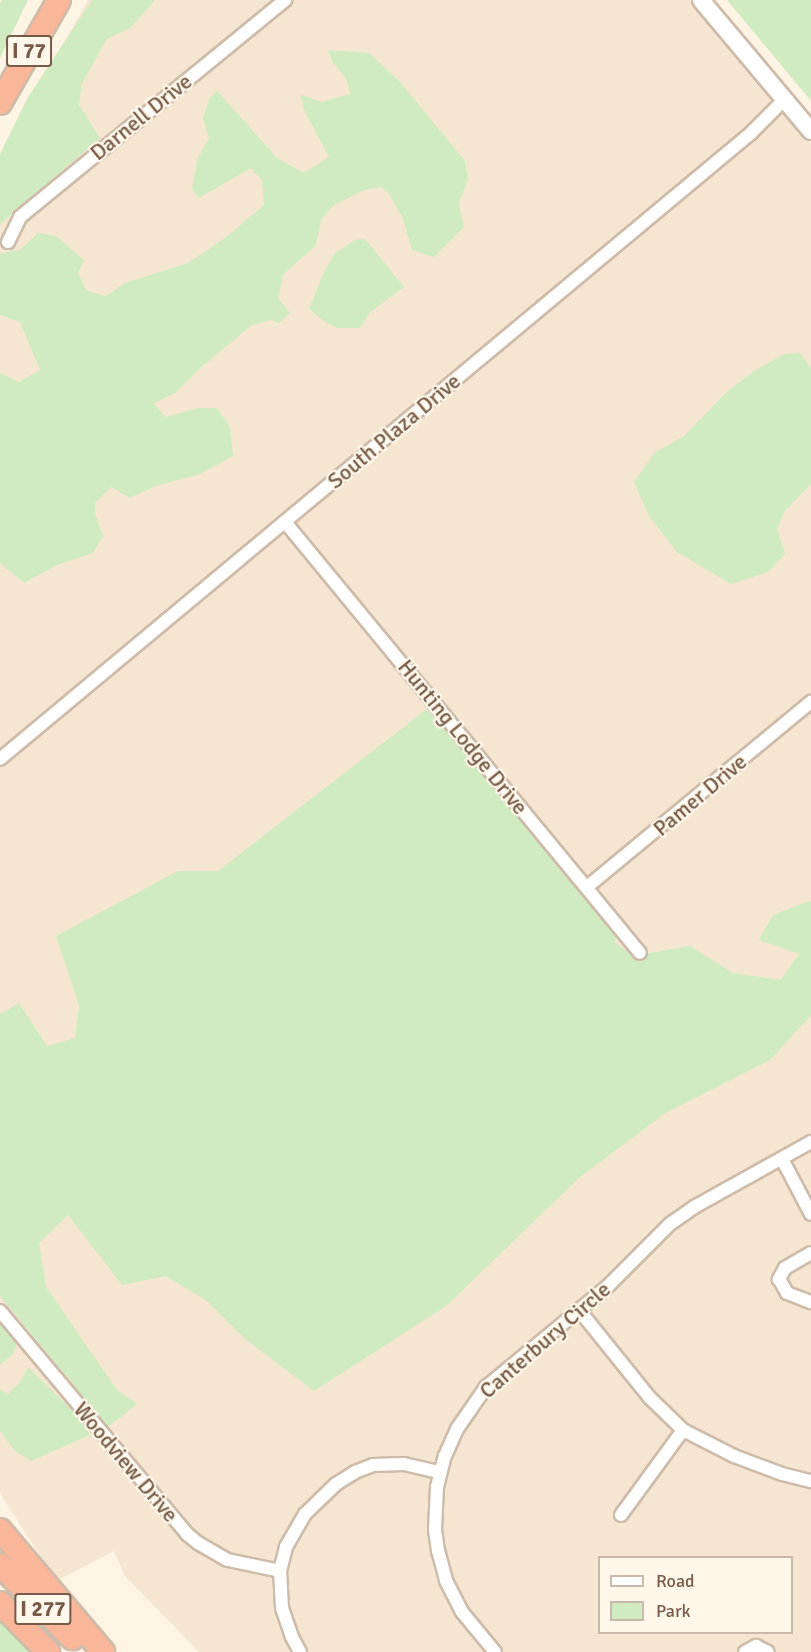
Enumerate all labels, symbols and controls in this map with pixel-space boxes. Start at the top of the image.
road number: I 77 [5,33,53,69]
street label: Darnell Drive [85,68,197,166]
street label: South Plaza Drive [322,368,466,494]
street label: Hunting Lodge Drive [392,654,534,820]
street label: Pamer Drive [648,748,752,842]
street label: Canterbury Circle [474,1276,616,1404]
street label: Woodview Drive [68,1397,184,1527]
legend [598,1556,793,1634]
text: Road [656,1570,695,1592]
road number: I 277 [13,1591,73,1627]
text: Park [656,1600,691,1622]

